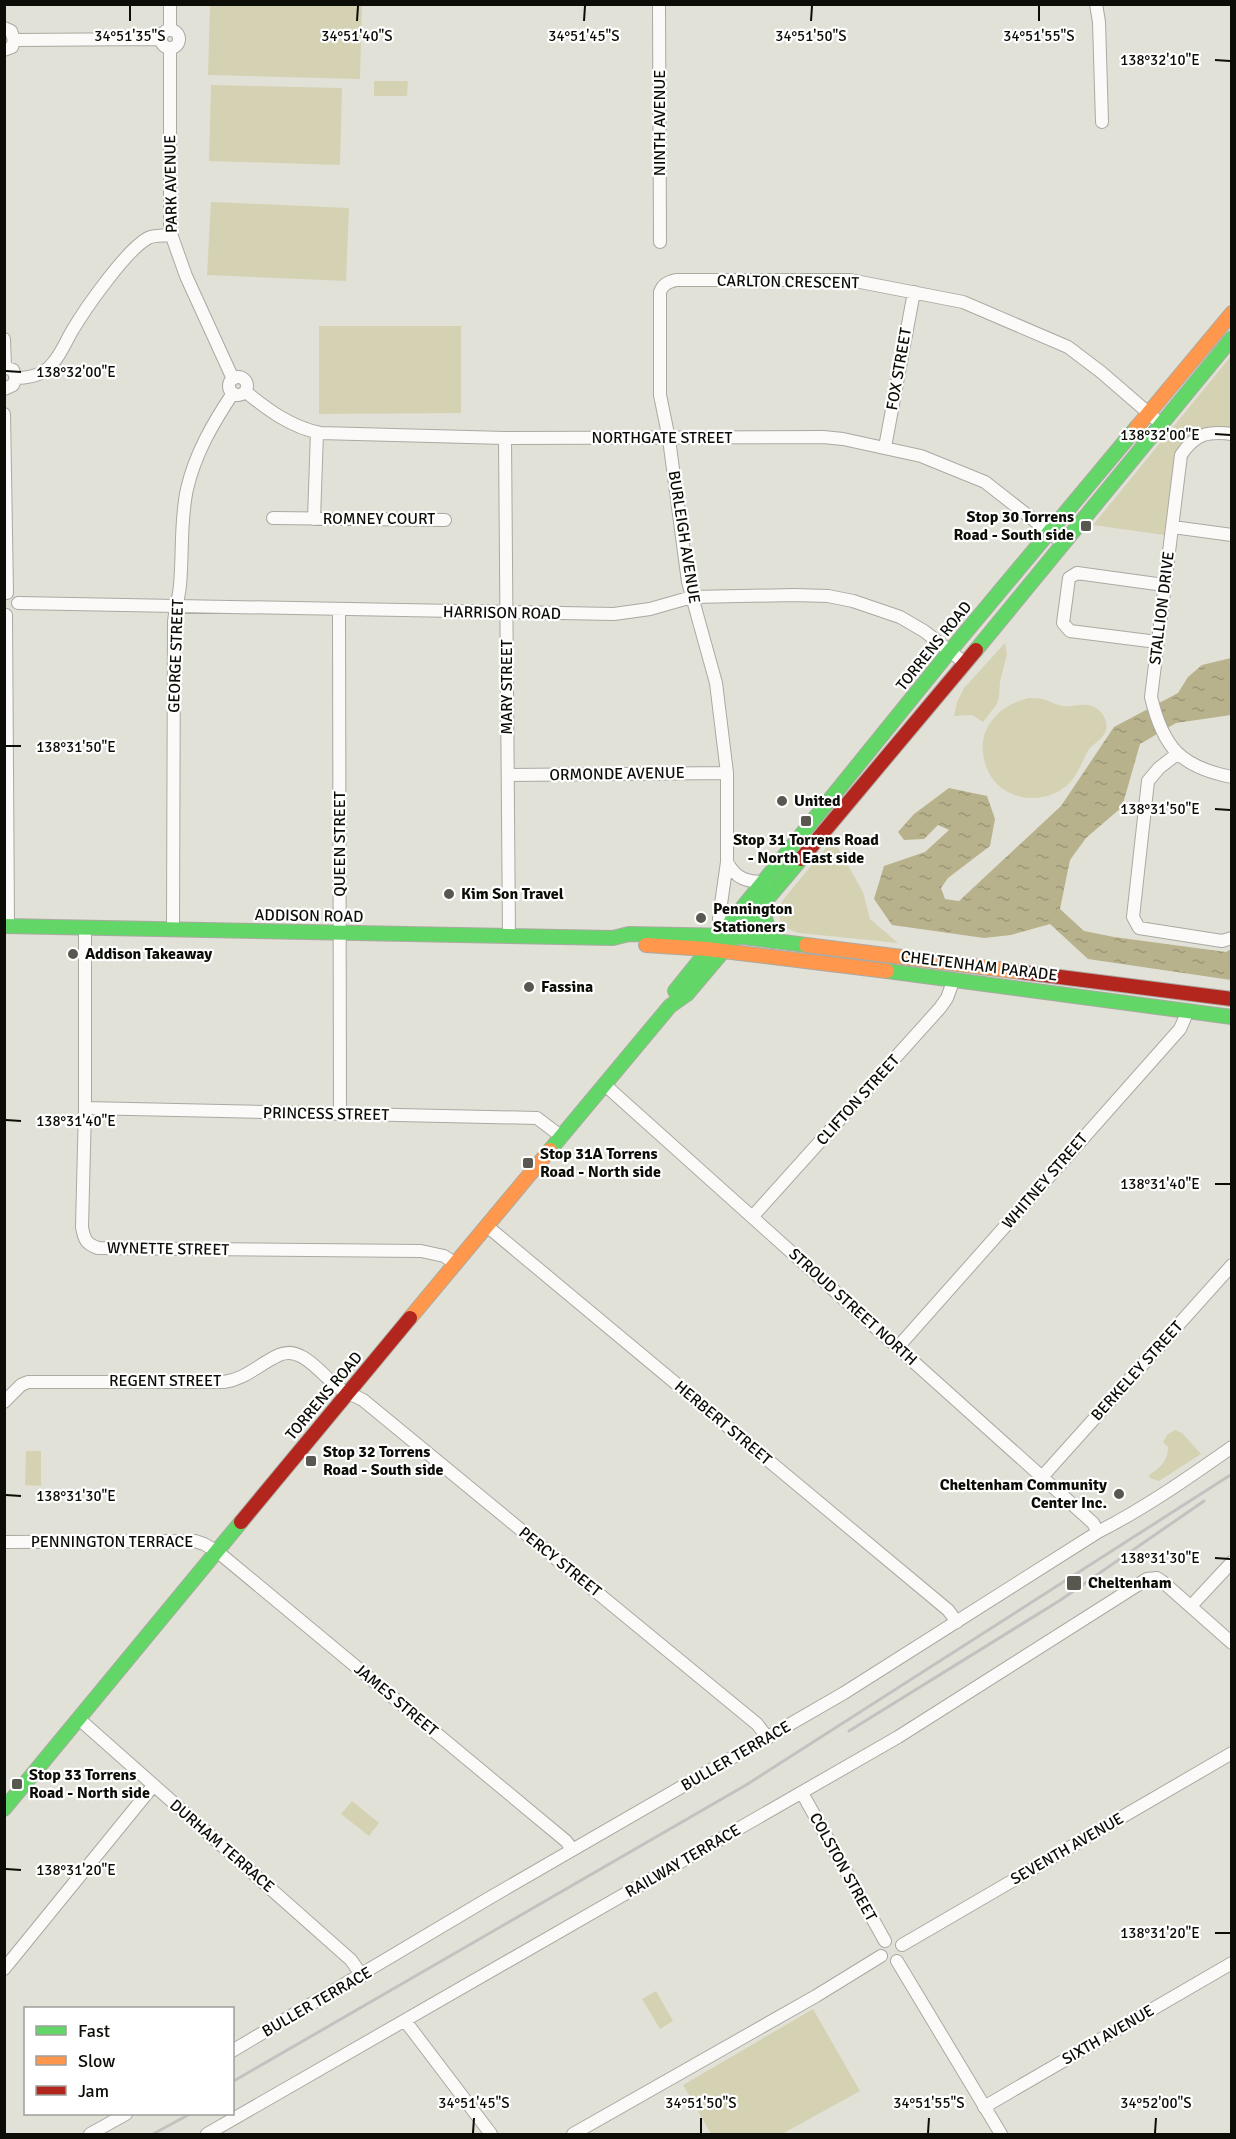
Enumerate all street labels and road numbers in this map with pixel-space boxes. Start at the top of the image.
street label: NINTH AVENUE [650,70,670,176]
street label: PARK AVENUE [160,135,182,233]
street label: CARLTON CRESCENT [717,271,860,293]
street label: FOX STREET [882,326,916,412]
street label: NORTHGATE STREET [592,428,733,448]
street label: BURLEIGH AVENUE [664,469,704,605]
street label: ROMNEY COURT [323,509,435,529]
street label: STALLION DRIVE [1145,550,1179,666]
street label: TORRENS ROAD [892,597,976,695]
street label: GEORGE STREET [164,599,188,713]
street label: HARRISON ROAD [443,602,561,624]
street label: MARY STREET [497,639,517,735]
street label: ORMONDE AVENUE [549,763,685,785]
street label: QUEEN STREET [330,791,350,897]
street label: ADDISON ROAD [254,905,364,927]
street label: CHELTENHAM PARADE [900,946,1058,986]
street label: CLIFTON STREET [812,1050,904,1149]
street label: PRINCESS STREET [263,1103,389,1125]
street label: WHITNEY STREET [998,1129,1092,1233]
street label: WYNETTE STREET [107,1238,229,1260]
street label: STROUD STREET NORTH [785,1244,921,1370]
street label: BERKELEY STREET [1087,1317,1187,1425]
street label: TORRENS ROAD [281,1348,367,1444]
street label: REGENT STREET [109,1371,221,1391]
street label: HERBERT STREET [670,1376,776,1470]
street label: PERCY STREET [515,1523,606,1602]
street label: PENNINGTON TERRACE [31,1532,193,1552]
street label: JAMES STREET [350,1659,442,1741]
street label: BULLER TERRACE [678,1716,794,1796]
street label: DURHAM TERRACE [166,1795,278,1897]
street label: COLSTON STREET [805,1809,881,1925]
street label: SEVENTH AVENUE [1007,1809,1127,1889]
street label: RAILWAY TERRACE [622,1820,744,1902]
street label: BULLER TERRACE [259,1962,375,2042]
street label: SIXTH AVENUE [1058,2001,1158,2069]

